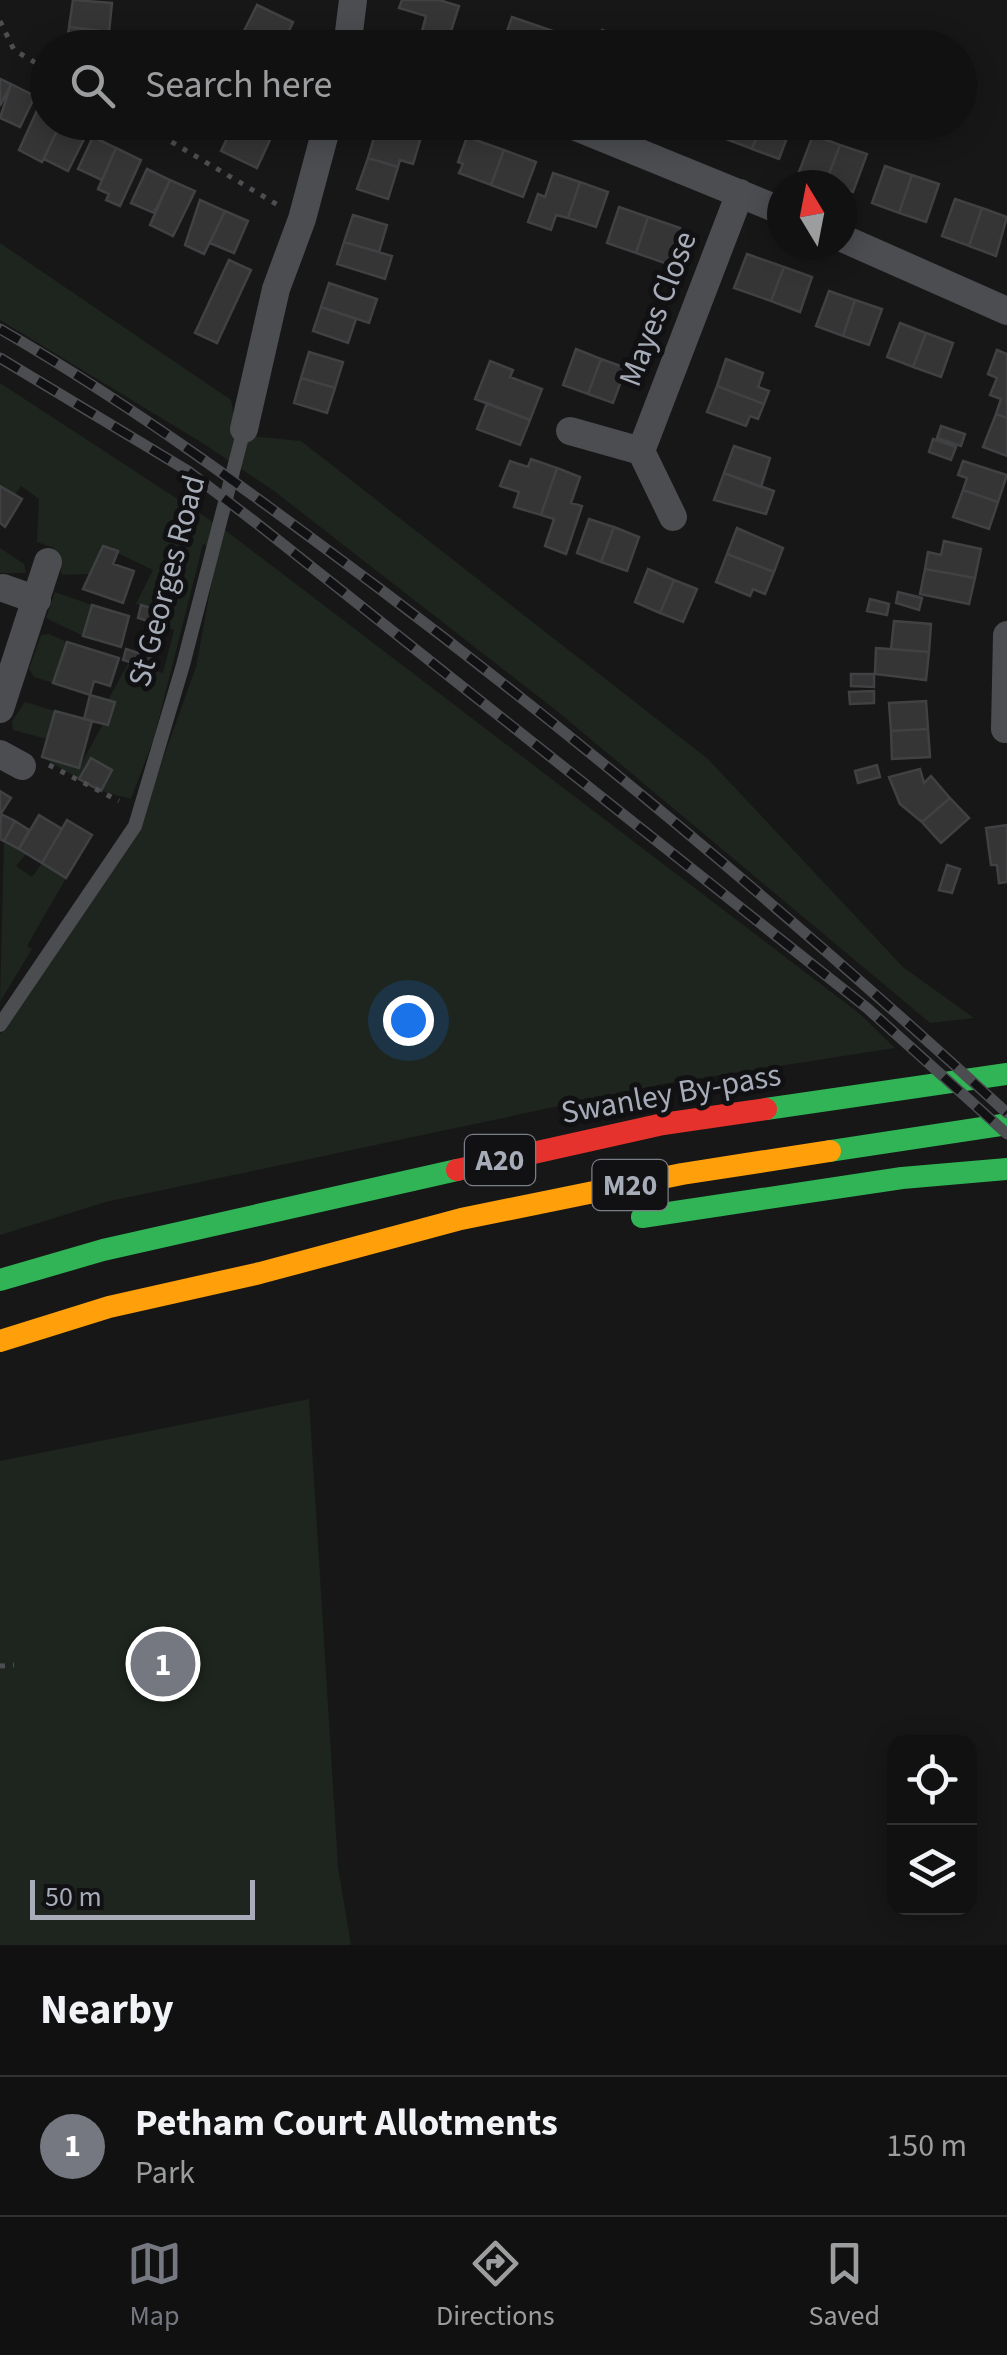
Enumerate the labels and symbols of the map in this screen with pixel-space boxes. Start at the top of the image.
north arrow [767,170,857,260]
street label: Mayes Close [607,225,709,393]
street label: St Georges Road [117,470,217,692]
your location [383,995,434,1046]
street label: Swanley By-pass [557,1052,785,1136]
road number: A20 [465,1135,535,1185]
road number: M20 [592,1160,668,1210]
pin: 1 [130,1626,196,1702]
scale bar [30,1875,255,1920]

